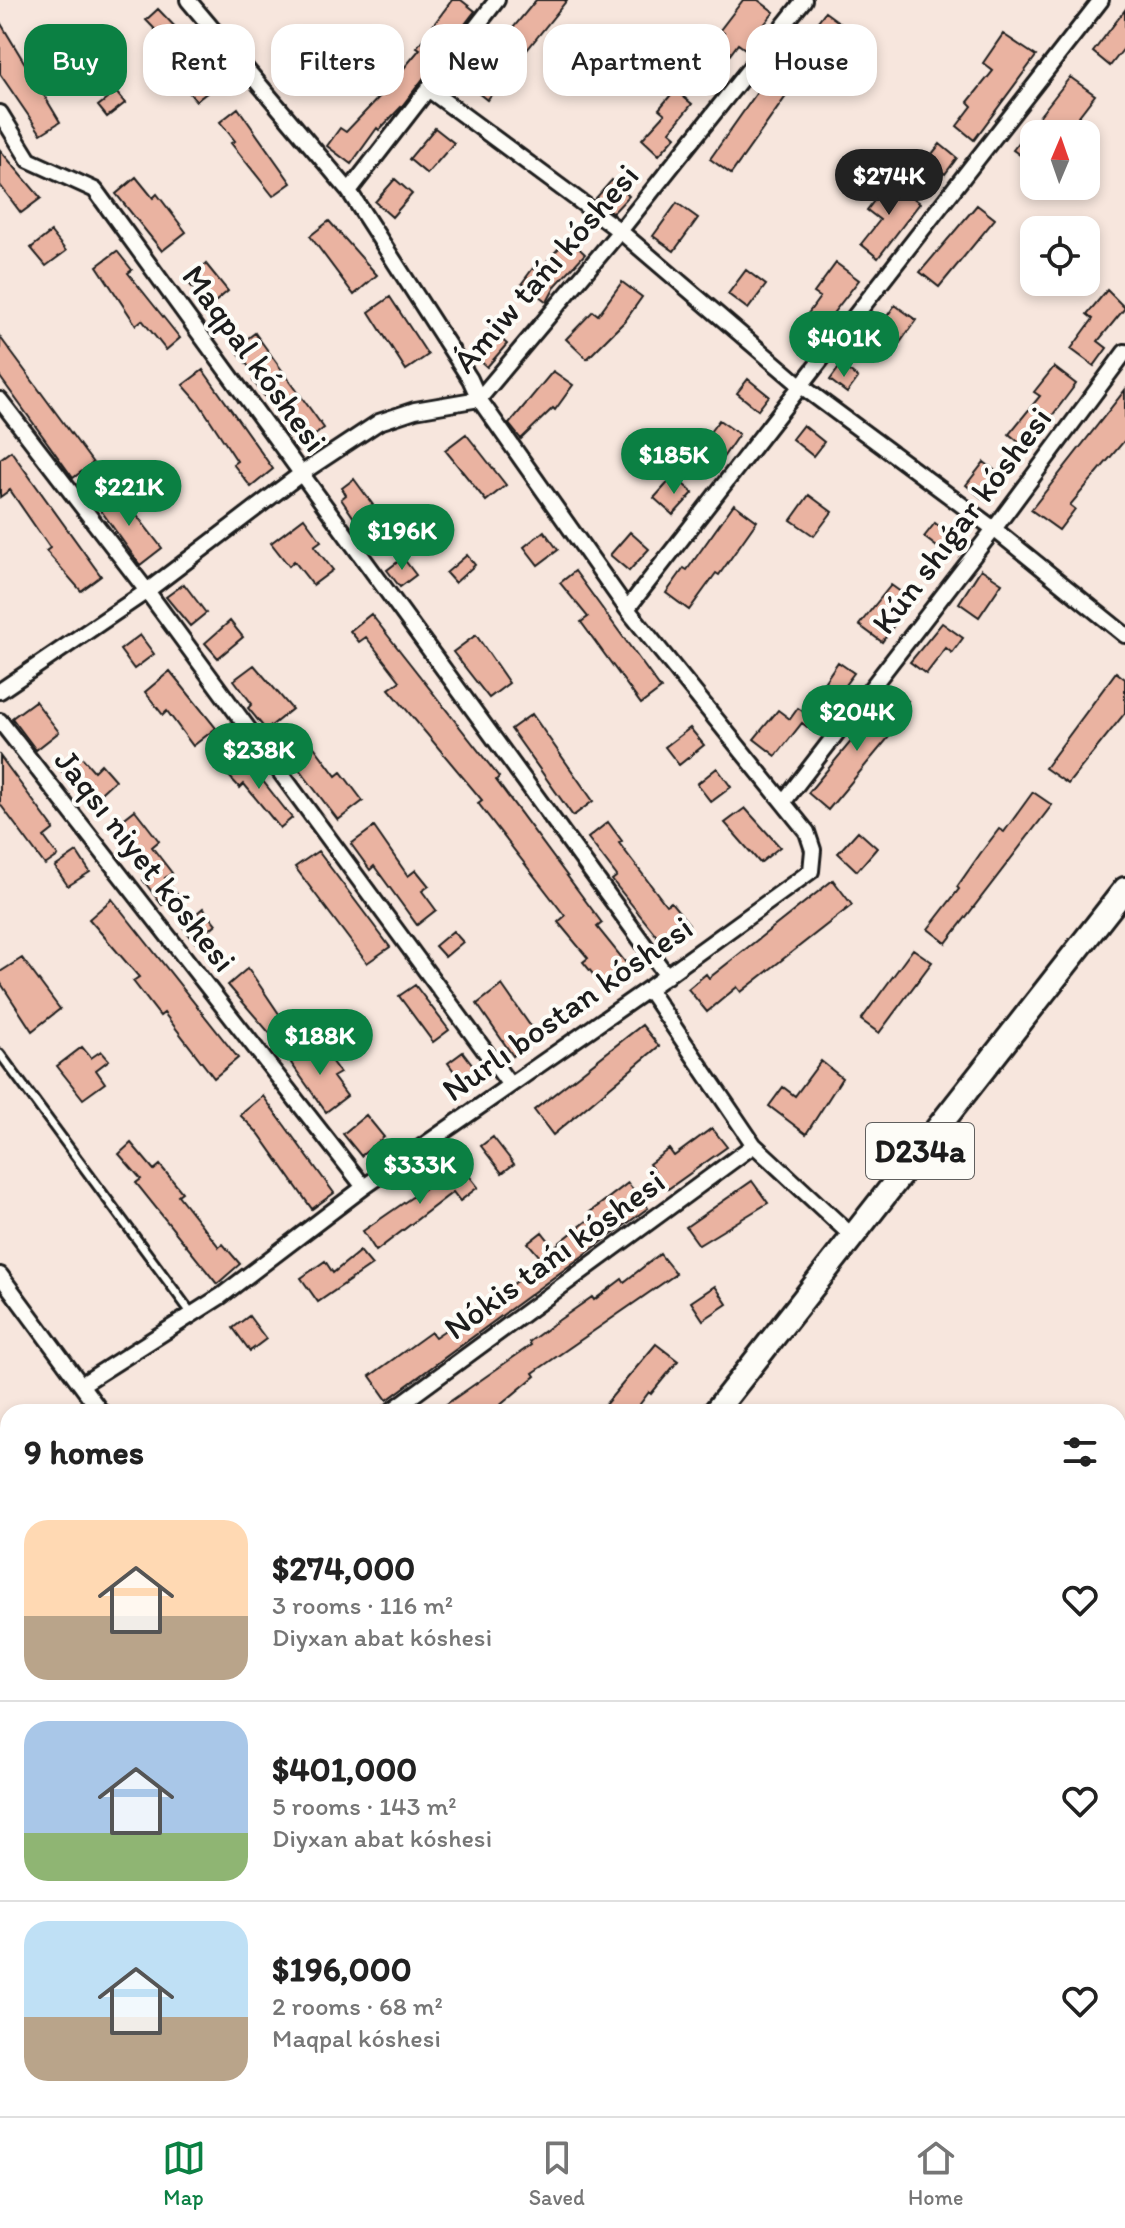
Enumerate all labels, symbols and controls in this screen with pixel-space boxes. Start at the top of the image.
chip: Buy [24,24,127,96]
chip: Rent [143,24,255,96]
chip: Filters [271,24,404,96]
chip: New [420,24,527,96]
chip: Apartment [543,24,730,96]
chip: House [746,24,877,96]
north arrow [1020,120,1100,200]
map controls [1020,120,1100,296]
pin: $274K [833,149,945,217]
street label: Ámiw tańı kóshesi [444,156,647,381]
text: $274K [853,159,925,191]
button: locate [1020,216,1100,296]
street label: Maqpal kóshesi [173,257,336,460]
pin: $401K [788,311,900,379]
text: $401K [807,321,881,353]
street label: Kún shıǵar kóshesi [863,399,1060,642]
pin: $185K [618,428,730,496]
text: $185K [639,438,709,470]
pin: $221K [73,460,185,528]
text: $221K [94,470,164,502]
pin: $196K [346,504,458,572]
text: $196K [367,514,437,546]
pin: $204K [801,685,913,753]
text: $204K [819,695,895,727]
pin: $238K [203,723,315,791]
text: $238K [223,733,295,765]
street label: Jaqsı niyet kóshesi [46,741,245,980]
street label: Nurlı bostan kóshesi [434,907,700,1110]
pin: $188K [264,1009,376,1077]
text: $188K [285,1019,355,1051]
road number: D234a [866,1123,974,1179]
pin: $333K [364,1138,476,1206]
text: $333K [384,1148,456,1180]
street label: Nókis tańı kóshesi [436,1161,673,1348]
icon: filters [1058,1430,1102,1474]
text: 9 homes [24,1432,144,1473]
text: $274,000 [272,1548,415,1589]
icon: home [88,1552,184,1648]
icon: heart [1058,1578,1102,1622]
text: 3 rooms · 116 m² [272,1589,453,1621]
text: Diyxan abat kóshesi [272,1621,492,1653]
text: $401,000 [272,1749,417,1790]
icon: home [88,1753,184,1849]
icon: heart [1058,1779,1102,1823]
text: 5 rooms · 143 m² [272,1790,457,1822]
text: Diyxan abat kóshesi [272,1822,492,1854]
text: $196,000 [272,1949,412,1990]
icon: home [88,1953,184,2049]
icon: heart [1058,1979,1102,2023]
text: 2 rooms · 68 m² [272,1990,443,2022]
text: Maqpal kóshesi [272,2022,441,2054]
tab: Map [162,2136,206,2211]
tab: Saved [529,2136,585,2211]
tab: Home [908,2136,963,2211]

